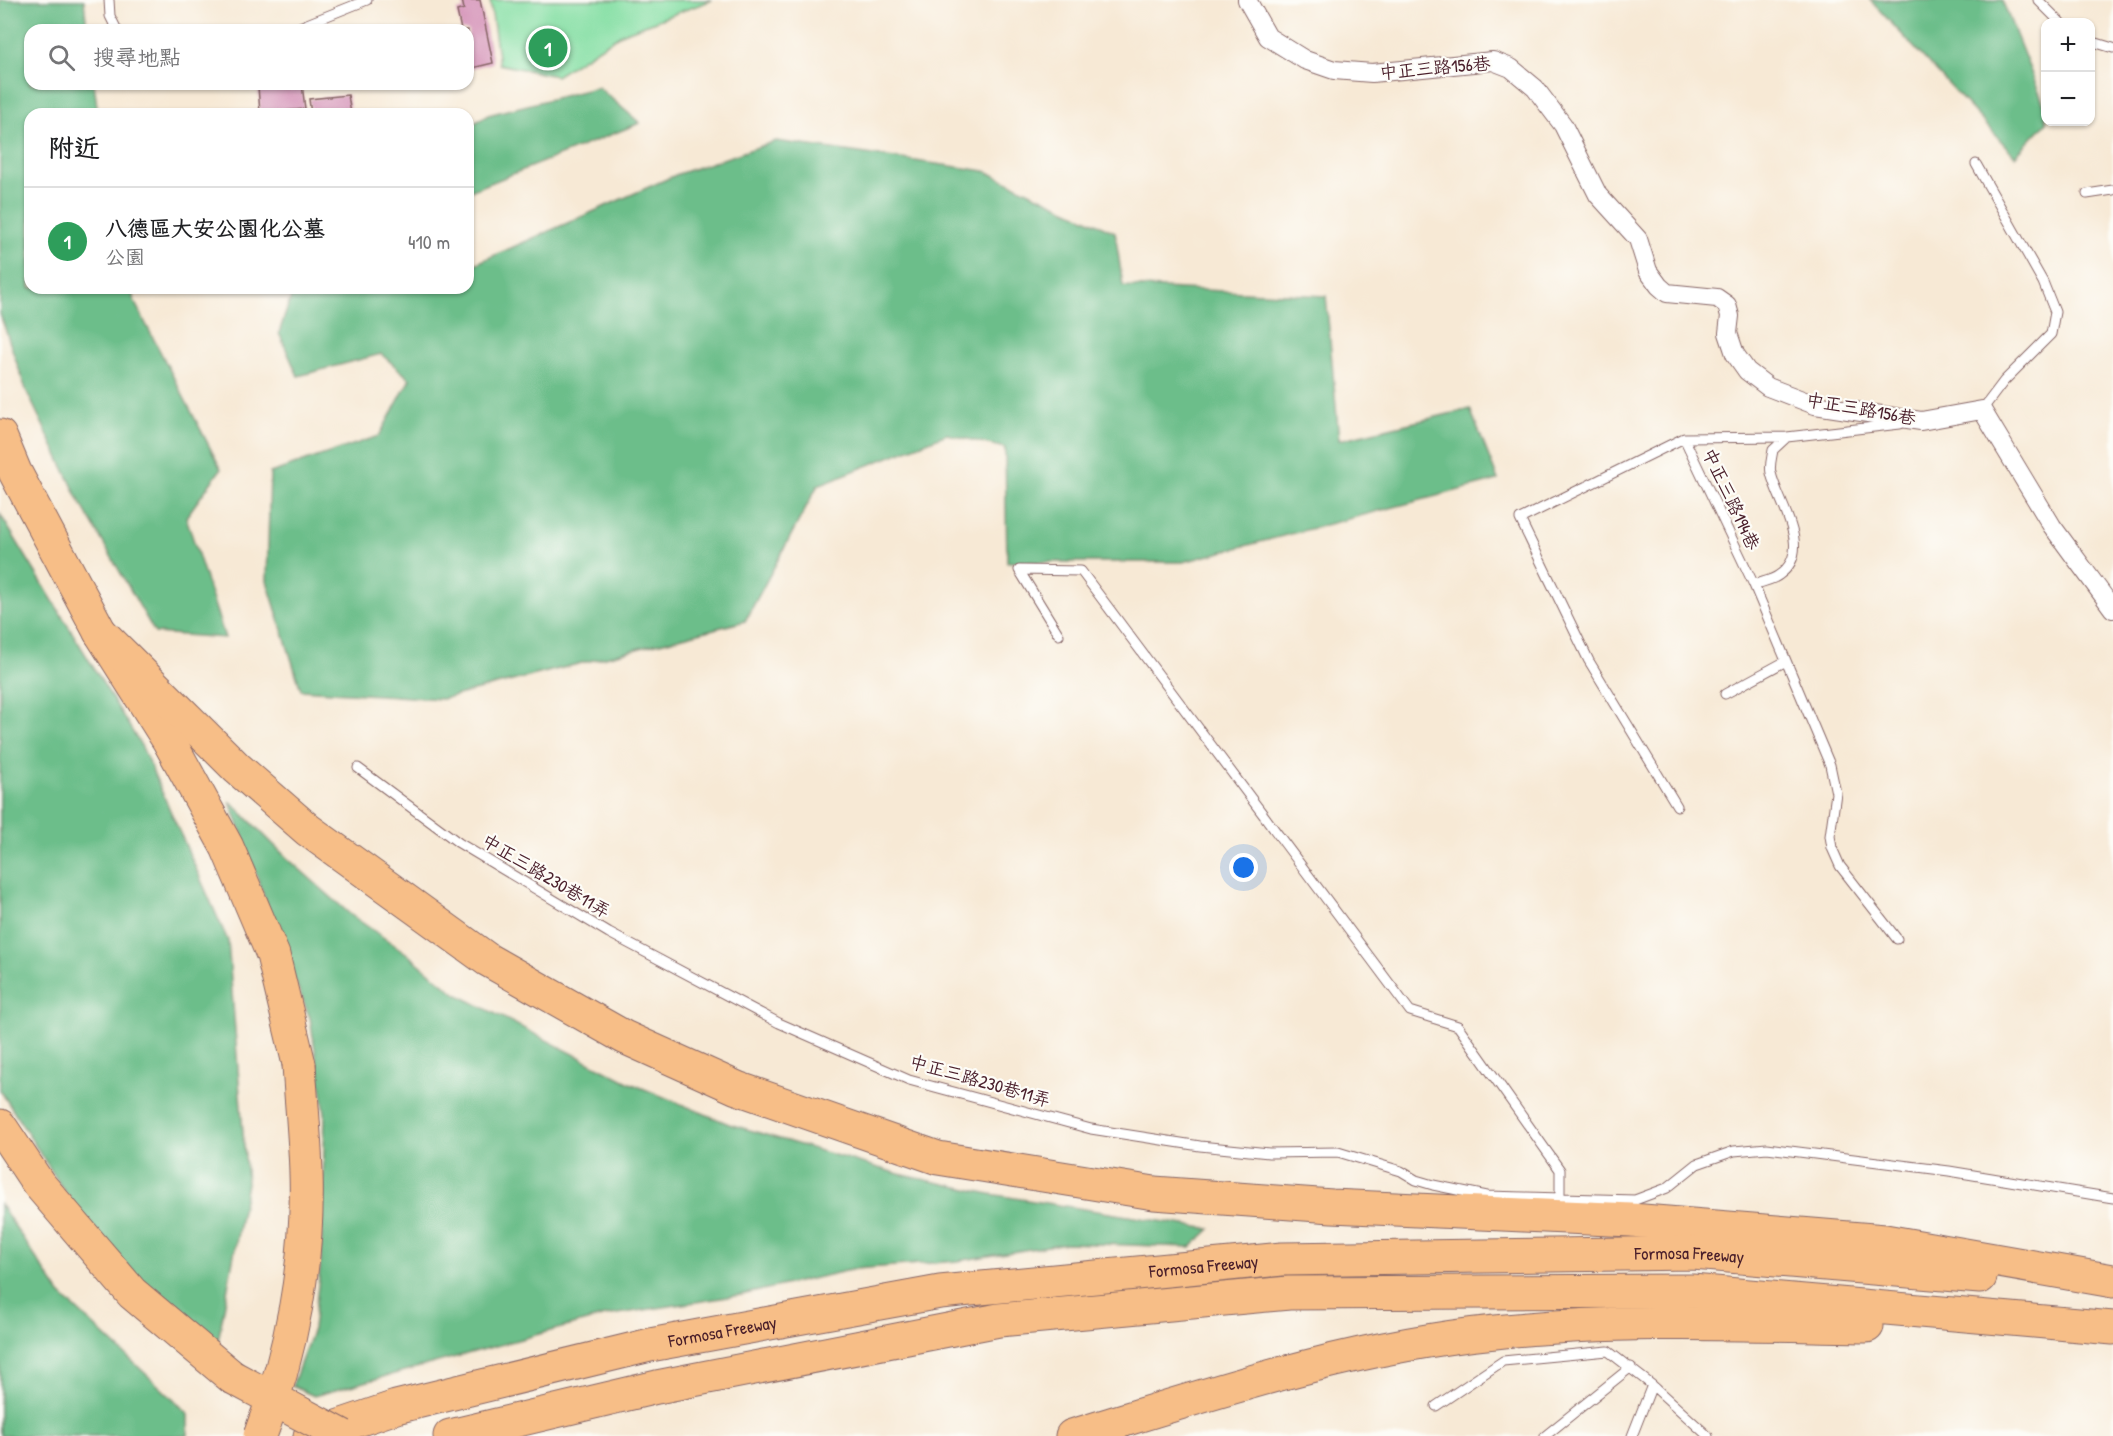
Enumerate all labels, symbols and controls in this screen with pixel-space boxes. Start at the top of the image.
map controls [2041,18,2095,126]
button: + [2041,18,2095,72]
search box [24,24,474,90]
pin: 1 [528,26,568,70]
icon: search [45,41,78,74]
text: 搜尋地點 [93,42,181,72]
street label: 中正三路156巷 [1378,50,1492,85]
button: − [2041,72,2095,126]
text: 附近 [48,130,100,165]
text: 八德區大安公園化公墓 [105,213,325,243]
text: 1 [64,228,71,255]
text: 410 m [408,228,450,255]
text: 公園 [105,243,145,270]
street label: 中正三路156巷 [1804,387,1918,430]
street label: 中正三路194巷 [1697,444,1766,554]
street label: 中正三路230巷11弄 [477,827,615,924]
your location [1229,853,1258,882]
street label: 中正三路230巷11弄 [907,1048,1054,1113]
street label: Formosa Freeway [1633,1240,1745,1269]
street label: Formosa Freeway [1147,1248,1260,1284]
street label: Formosa Freeway [665,1309,779,1354]

